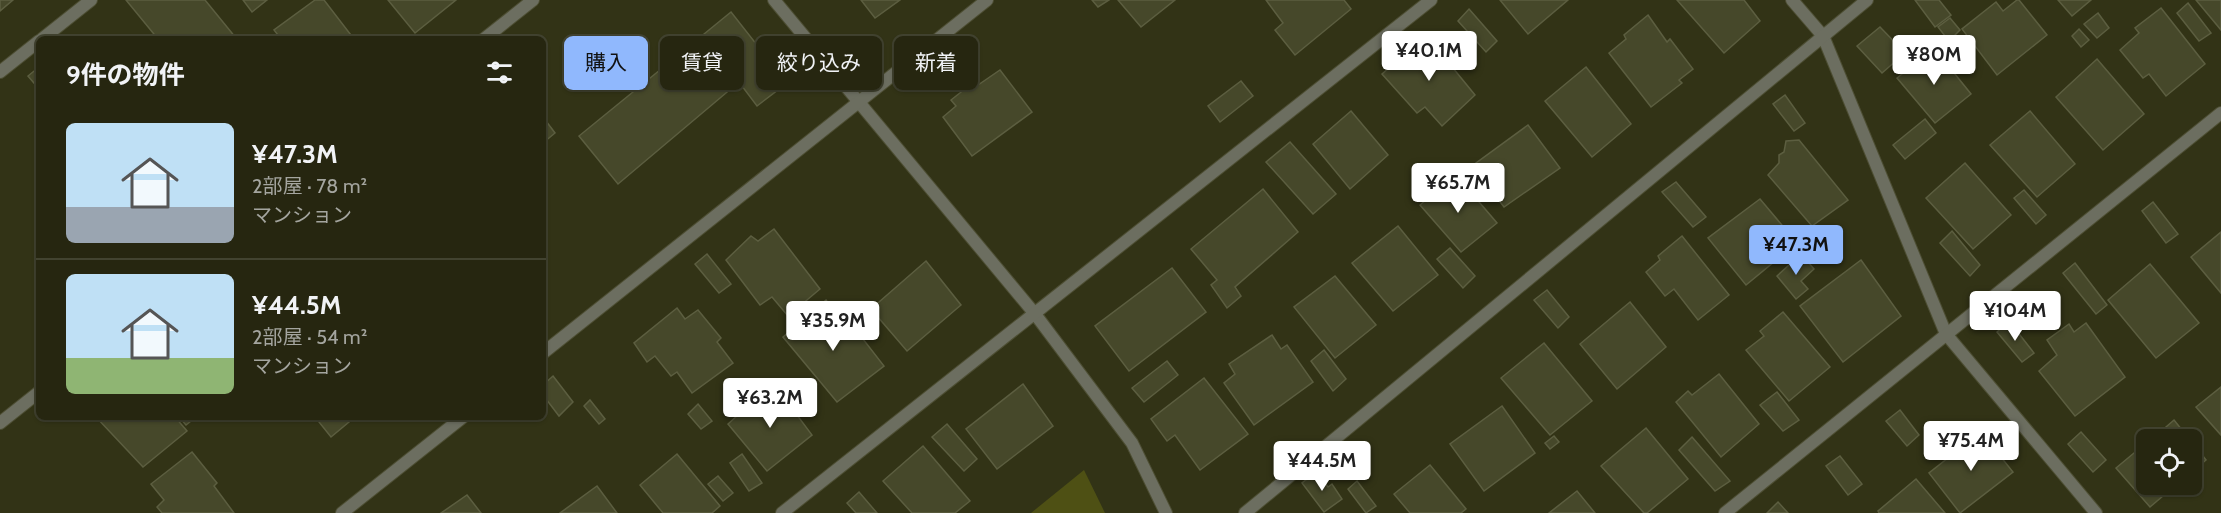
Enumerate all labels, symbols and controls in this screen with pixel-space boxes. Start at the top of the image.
pin: ¥40.1M [1380,31,1478,82]
pin: ¥80M [1898,35,1970,86]
chip: 購入 [564,36,648,90]
chip: 賃貸 [660,36,744,90]
chip: 絞り込み [756,36,882,90]
chip: 新着 [894,36,978,90]
text: ¥40.1M [1396,38,1462,62]
text: ¥80M [1907,42,1961,66]
icon: filters [483,56,516,89]
text: 9件の物件 [66,59,185,91]
text: ¥47.3M [252,138,338,170]
icon: home [114,147,186,219]
pin: ¥65.7M [1409,163,1507,214]
text: ¥65.7M [1426,170,1490,194]
text: 2部屋 · 78 m² [252,174,367,198]
text: マンション [252,203,352,227]
pin: ¥47.3M [1747,225,1845,276]
text: ¥47.3M [1763,232,1829,256]
text: ¥44.5M [252,289,341,321]
pin: ¥104M [1973,291,2057,342]
icon: home [114,298,186,370]
text: ¥104M [1984,298,2046,322]
pin: ¥35.9M [784,301,882,352]
text: ¥35.9M [800,308,866,332]
text: 2部屋 · 54 m² [252,325,367,349]
text: マンション [252,354,352,378]
pin: ¥63.2M [721,378,819,429]
text: ¥63.2M [737,385,803,409]
pin: ¥75.4M [1922,421,2020,472]
text: ¥75.4M [1938,428,2004,452]
map controls [2136,429,2202,495]
button: locate [2136,429,2202,495]
pin: ¥44.5M [1273,441,1371,492]
text: ¥44.5M [1288,448,1356,472]

